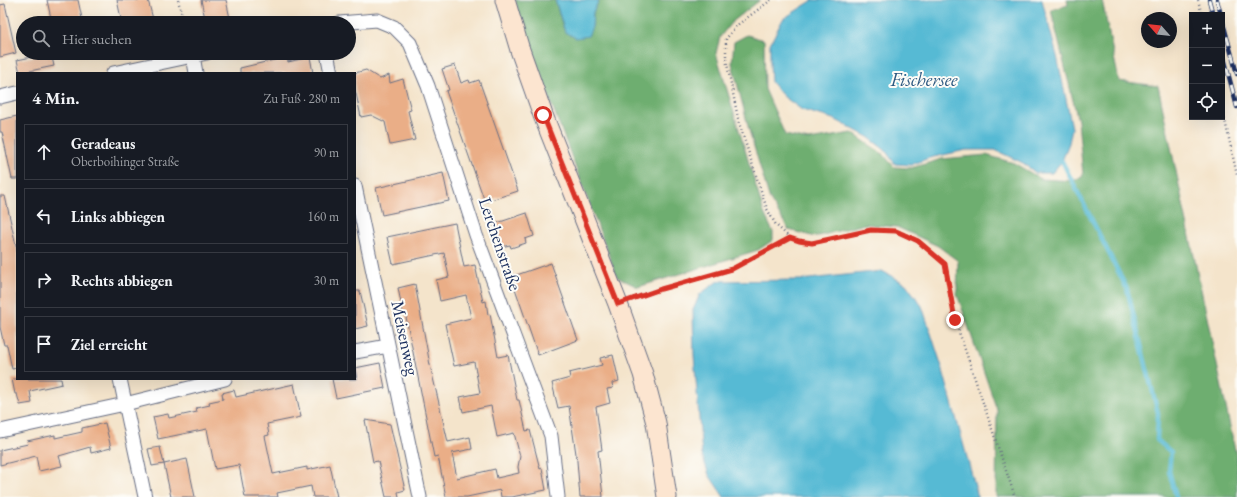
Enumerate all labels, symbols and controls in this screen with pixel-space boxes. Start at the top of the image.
north arrow [1141,12,1177,48]
map controls [1189,12,1225,120]
button: + [1189,12,1225,48]
search box [16,16,356,60]
icon: search [30,27,52,49]
text: Hier suchen [62,29,132,48]
button: − [1189,48,1225,84]
water label: Fischersee [889,67,958,92]
button: locate [1189,84,1225,120]
text: 4 Min. [32,87,79,109]
text: Zu Fuß · 280 m [263,90,340,107]
route start [534,106,552,124]
text: Geradeaus [71,134,135,153]
icon: ahead [33,141,55,163]
text: 90 m [314,144,339,161]
text: Oberboihinger Straße [71,153,179,170]
street label: Lerchenstraße [474,194,527,294]
icon: left [33,205,55,227]
text: Links abbiegen [71,207,165,226]
text: 160 m [308,208,339,225]
icon: right [33,269,55,291]
text: Rechts abbiegen [71,271,173,290]
text: 30 m [314,272,339,289]
street label: Meisenweg [386,298,425,378]
route end [946,311,964,329]
icon: arrive [33,333,55,355]
text: Ziel erreicht [71,335,147,354]

